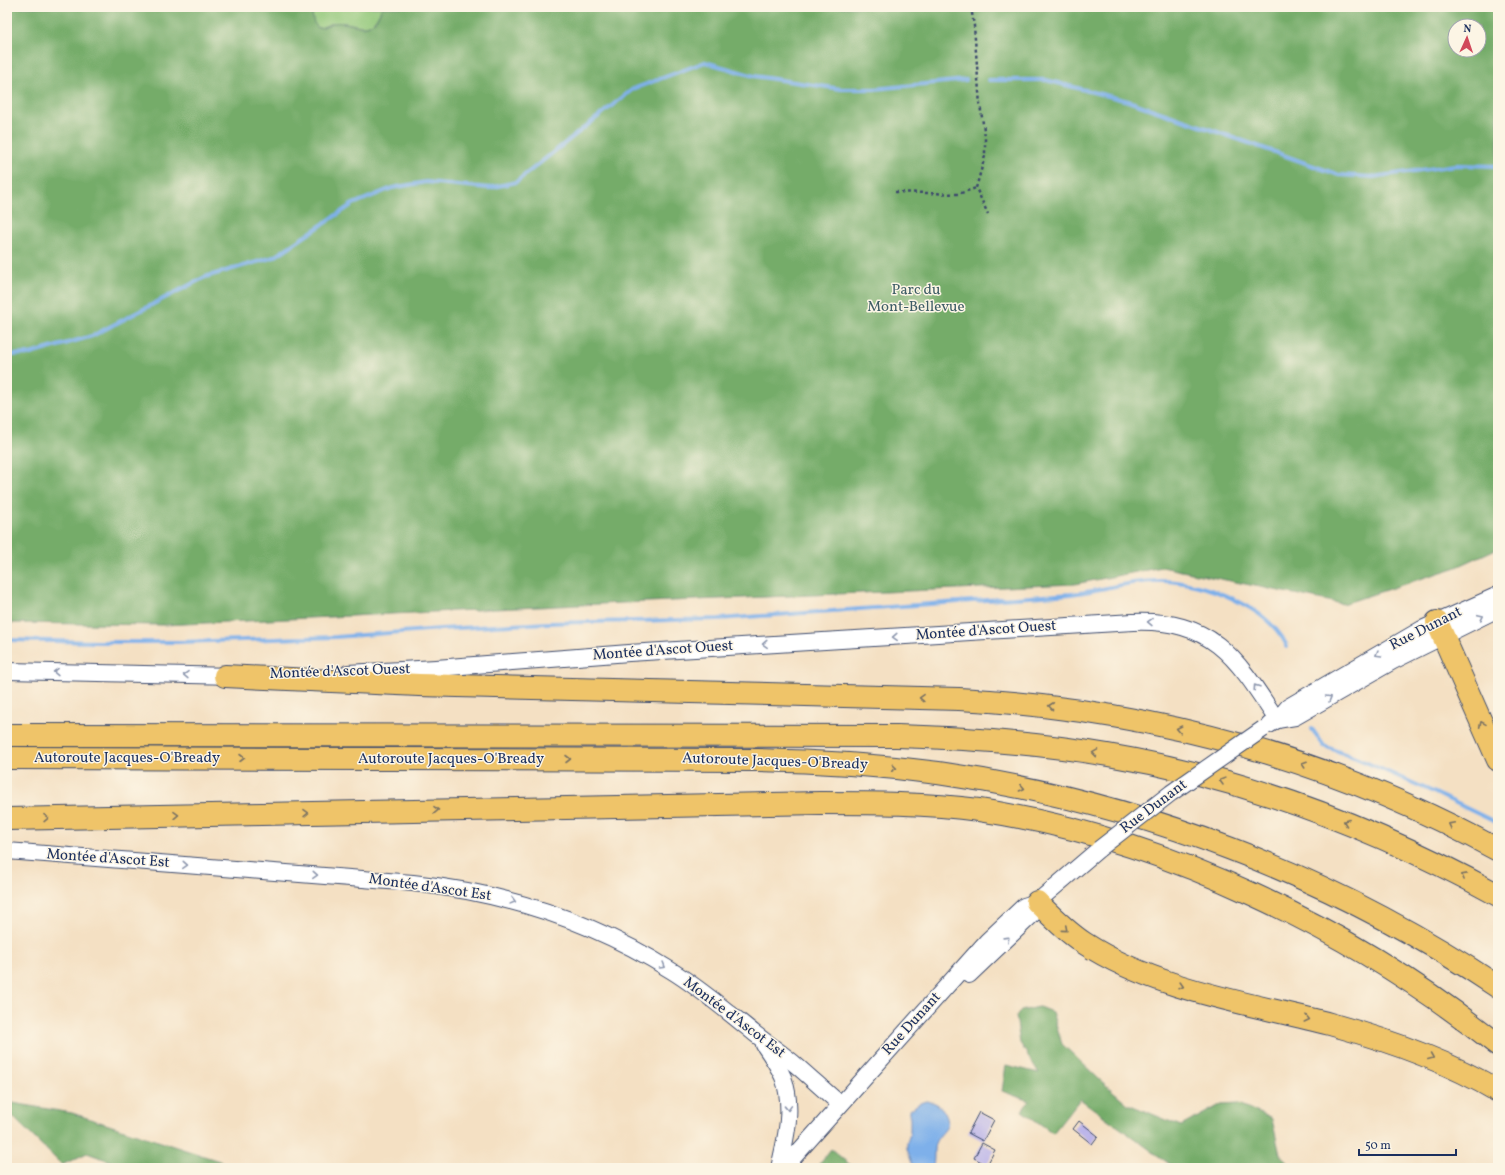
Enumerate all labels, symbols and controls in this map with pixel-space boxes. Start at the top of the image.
north arrow [1447,18,1487,58]
text: N [1463,22,1472,37]
park label: Parc du Mont-Bellevue [867,280,965,318]
street label: Rue Dunant [1386,602,1466,656]
one-way arrow [1476,614,1484,622]
street label: Montée d'Ascot Ouest [915,616,1057,646]
one-way arrow [1147,618,1153,626]
one-way arrow [892,633,898,641]
street label: Montée d'Ascot Ouest [592,636,734,666]
one-way arrow [762,640,768,649]
one-way arrow [1375,649,1382,656]
street label: Montée d'Ascot Ouest [269,659,411,685]
one-way arrow [53,668,59,676]
one-way arrow [183,671,189,679]
one-way arrow [1253,684,1261,691]
one-way arrow [919,693,925,702]
one-way arrow [1325,695,1332,702]
one-way arrow [1048,702,1054,711]
one-way arrow [1479,721,1487,728]
one-way arrow [1176,725,1183,733]
street label: Autoroute Jacques-O'Bready [34,748,220,769]
street label: Autoroute Jacques-O'Bready [682,748,868,776]
street label: Autoroute Jacques-O'Bready [358,749,544,770]
one-way arrow [1092,749,1099,758]
one-way arrow [239,754,245,762]
one-way arrow [565,755,571,763]
one-way arrow [1301,760,1308,769]
one-way arrow [891,763,897,772]
street label: Rue Dunant [1116,775,1192,839]
one-way arrow [1219,777,1226,786]
one-way arrow [1019,783,1025,792]
one-way arrow [433,806,439,814]
one-way arrow [303,809,309,817]
one-way arrow [173,811,179,819]
one-way arrow [43,814,49,822]
one-way arrow [1342,818,1349,826]
one-way arrow [1448,822,1455,830]
street label: Montée d'Ascot Est [46,844,170,874]
one-way arrow [182,861,188,870]
street label: Montée d'Ascot Est [367,869,493,907]
one-way arrow [312,870,318,879]
one-way arrow [1461,873,1468,881]
one-way arrow [509,896,516,905]
one-way arrow [1060,924,1067,931]
one-way arrow [1002,936,1010,943]
one-way arrow [659,961,666,968]
street label: Montée d'Ascot Est [678,972,790,1064]
one-way arrow [1177,981,1184,990]
street label: Rue Dunant [878,988,946,1060]
one-way arrow [1303,1014,1310,1022]
one-way arrow [1426,1052,1434,1060]
one-way arrow [784,1105,793,1111]
scale bar [1359,1131,1456,1157]
text: 50 m [1365,1138,1391,1154]

